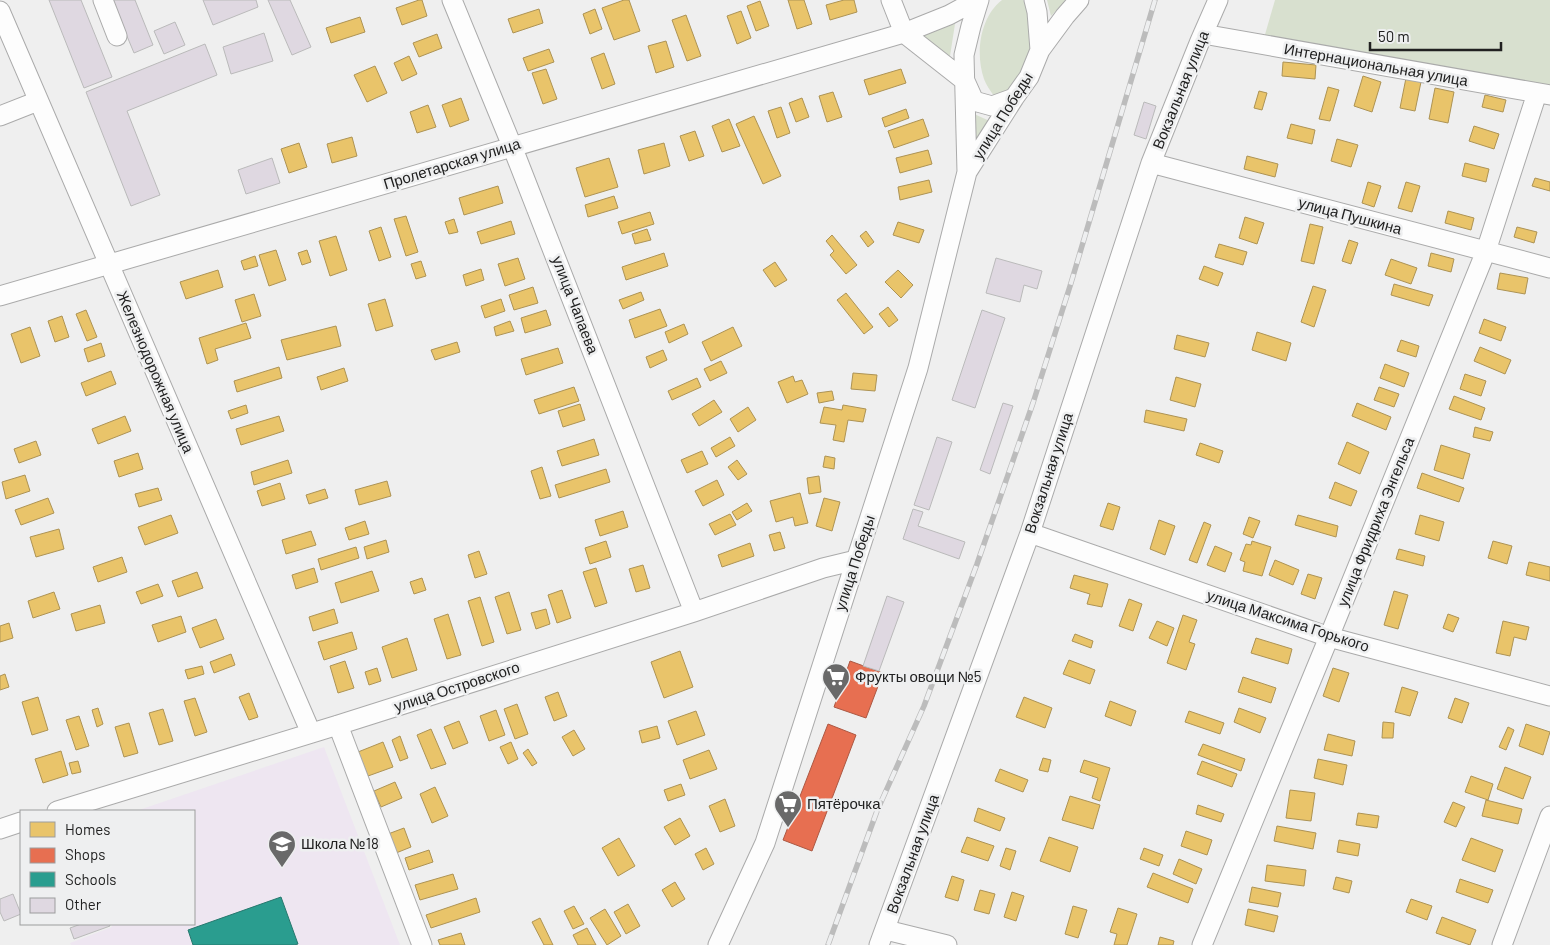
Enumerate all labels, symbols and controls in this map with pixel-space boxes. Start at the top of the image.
scale bar [1370,20,1501,52]
street label: Вокзальная улица [1148,27,1212,151]
text: 50 m [1378,27,1410,45]
street label: Интернациональная улица [1283,39,1470,89]
street label: улица Победы [968,69,1036,162]
street label: Пролетарская улица [381,133,523,192]
street label: улица Пушкина [1297,193,1404,238]
street label: улица Чапаева [549,253,603,357]
street label: Железнодорожная улица [114,288,198,456]
street label: Вокзальная улица [1020,409,1076,535]
street label: улица Фридриха Энгельса [1333,434,1418,609]
street label: улица Победы [830,513,878,613]
street label: улица Максима Горького [1205,585,1372,655]
street label: улица Островского [392,657,522,715]
supermarket icon: Фрукты овощи №5 [821,662,851,701]
place label: Фрукты овощи №5 [855,667,981,685]
supermarket icon: Пятёрочка [773,789,803,828]
street label: Вокзальная улица [882,791,942,916]
place label: Пятёрочка [807,794,881,812]
legend [20,810,195,925]
text: Homes [65,820,110,838]
school or university icon: Школа №18 [267,829,297,868]
place label: Школа №18 [301,834,379,852]
text: Shops [65,845,105,863]
text: Schools [65,870,117,888]
text: Other [65,895,102,913]

